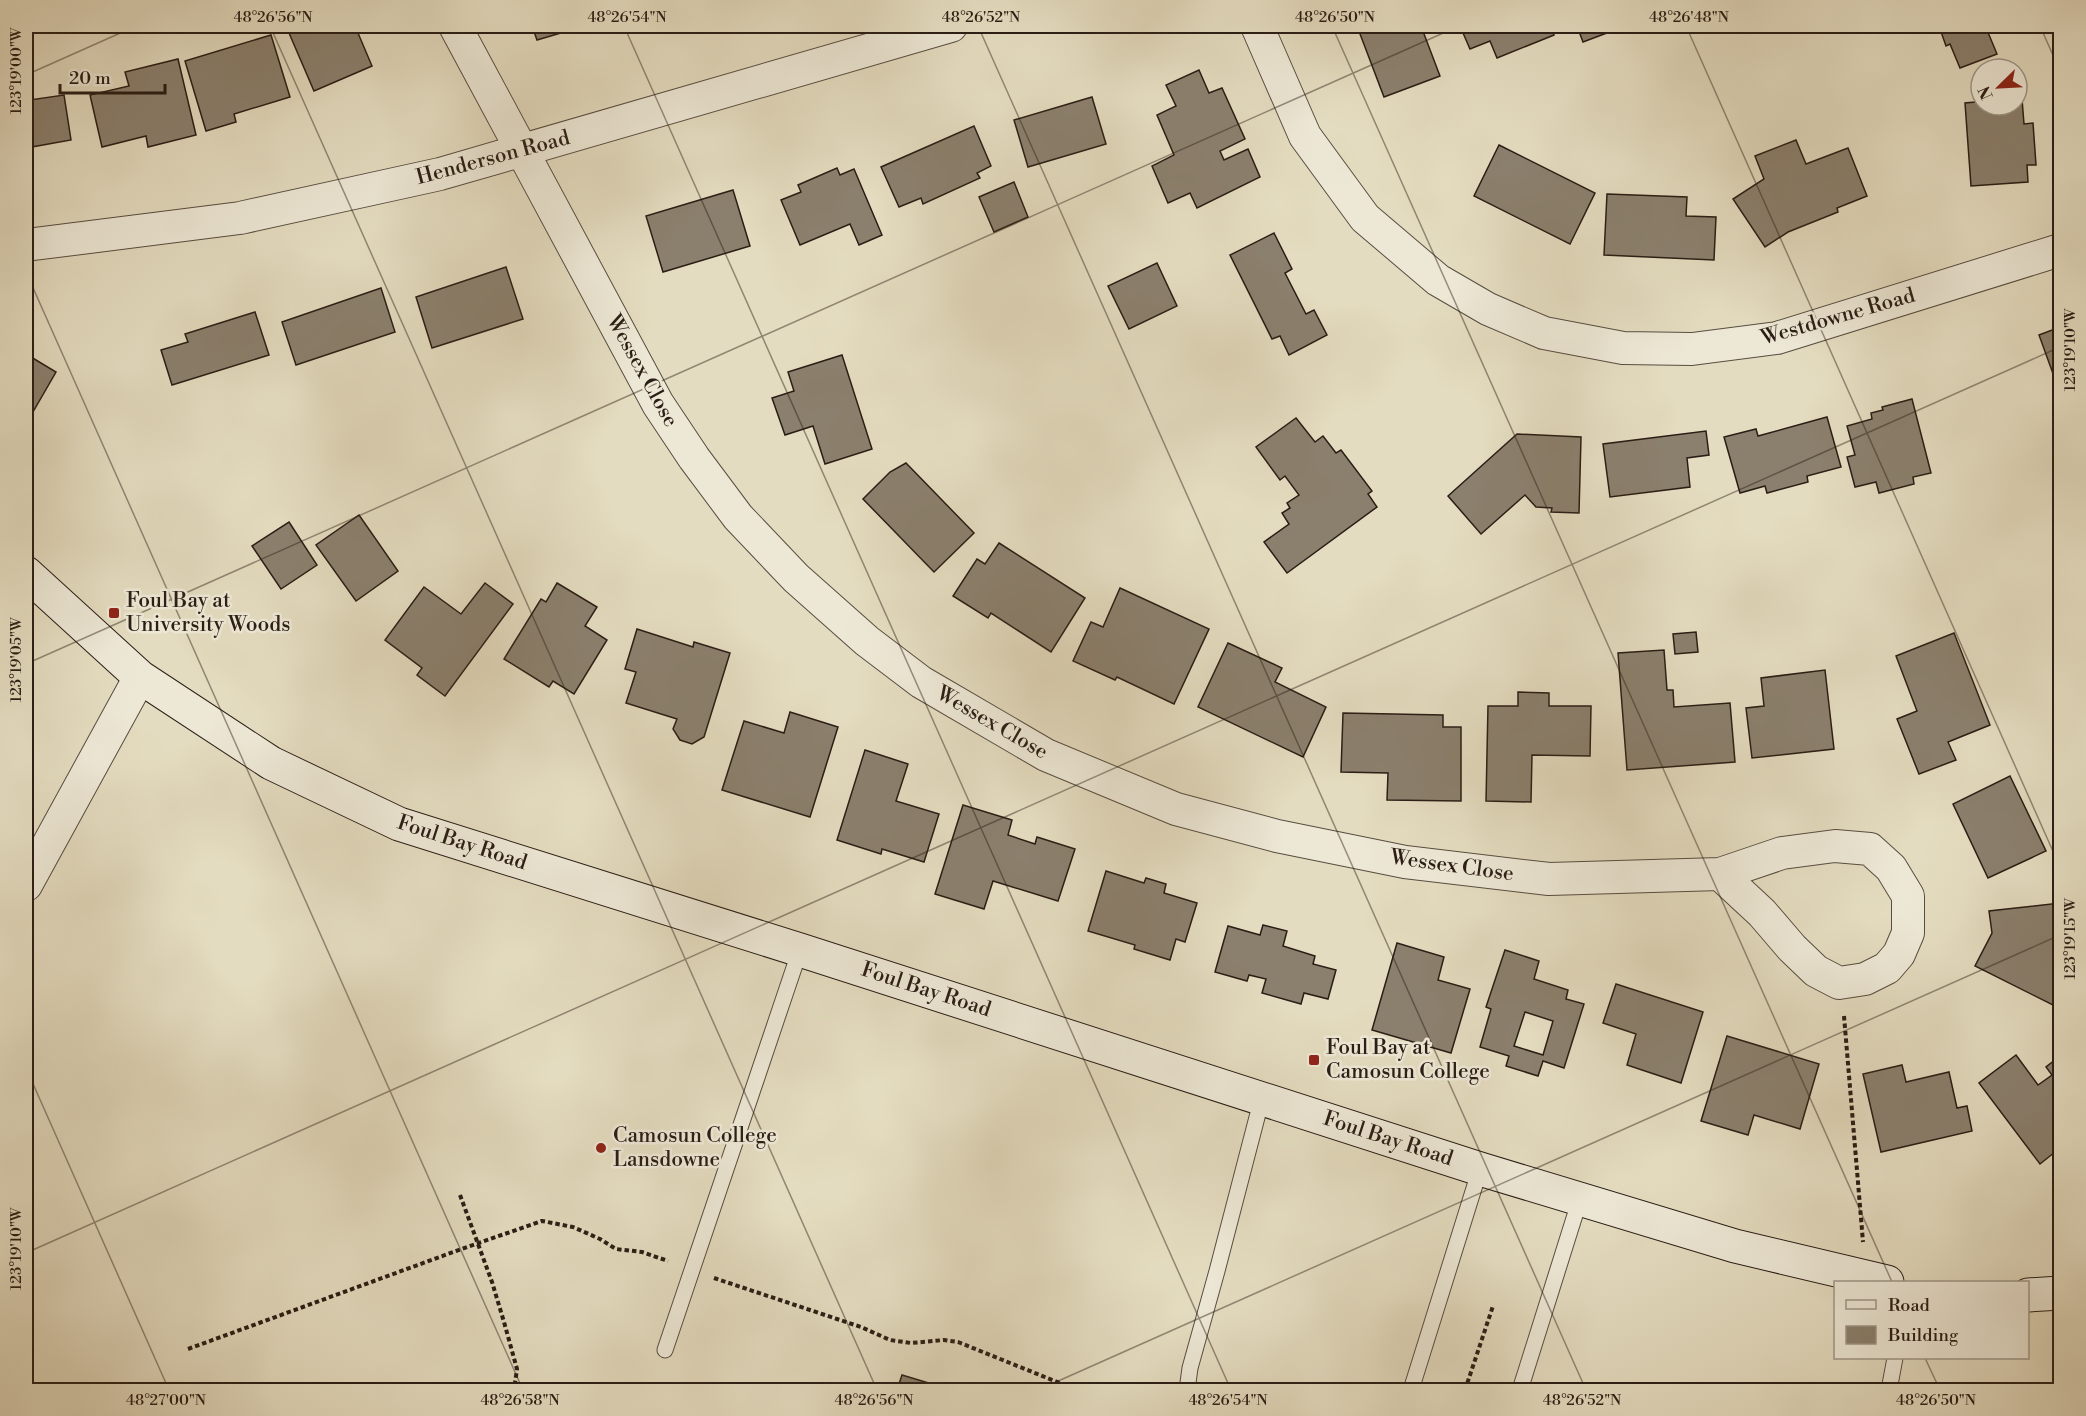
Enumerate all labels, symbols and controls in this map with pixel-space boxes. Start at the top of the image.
text: 48°26'56"N [233,8,313,27]
text: 48°26'54"N [587,8,667,27]
text: 48°26'52"N [942,8,1020,27]
text: 48°26'50"N [1295,8,1375,27]
text: 48°26'48"N [1649,8,1729,27]
text: 123°19'00"W [7,27,26,114]
scale bar [60,57,165,95]
north arrow [1969,57,2029,117]
text: 20 m [69,67,111,90]
text: N [1974,83,1998,103]
street label: Henderson Road [413,125,573,191]
street label: Westdowne Road [1757,283,1918,352]
text: 123°19'10"W [2061,308,2080,391]
street label: Wessex Close [600,309,684,432]
place label: Foul Bay at University Woods [126,588,290,638]
marker: Foul Bay at University Woods [107,606,121,620]
text: 123°19'05"W [7,617,26,703]
street label: Wessex Close [931,680,1052,765]
street label: Foul Bay Road [394,810,530,876]
street label: Wessex Close [1388,844,1515,888]
text: 123°19'15"W [2061,898,2080,980]
street label: Foul Bay Road [858,957,994,1023]
place label: Foul Bay at Camosun College [1326,1035,1490,1085]
marker: Foul Bay at Camosun College [1307,1053,1321,1067]
street label: Foul Bay Road [1320,1106,1456,1172]
place label: Camosun College Lansdowne [613,1123,777,1173]
marker: Camosun College Lansdowne [594,1141,608,1155]
text: 123°19'10"W [7,1207,26,1290]
legend [1834,1281,2029,1359]
text: Road [1888,1294,1931,1317]
text: Building [1887,1324,1959,1347]
text: 48°27'00"N [126,1391,206,1410]
text: 48°26'58"N [480,1391,560,1410]
text: 48°26'56"N [834,1391,914,1410]
text: 48°26'54"N [1188,1391,1268,1410]
text: 48°26'52"N [1543,1391,1621,1410]
text: 48°26'50"N [1896,1391,1976,1410]

